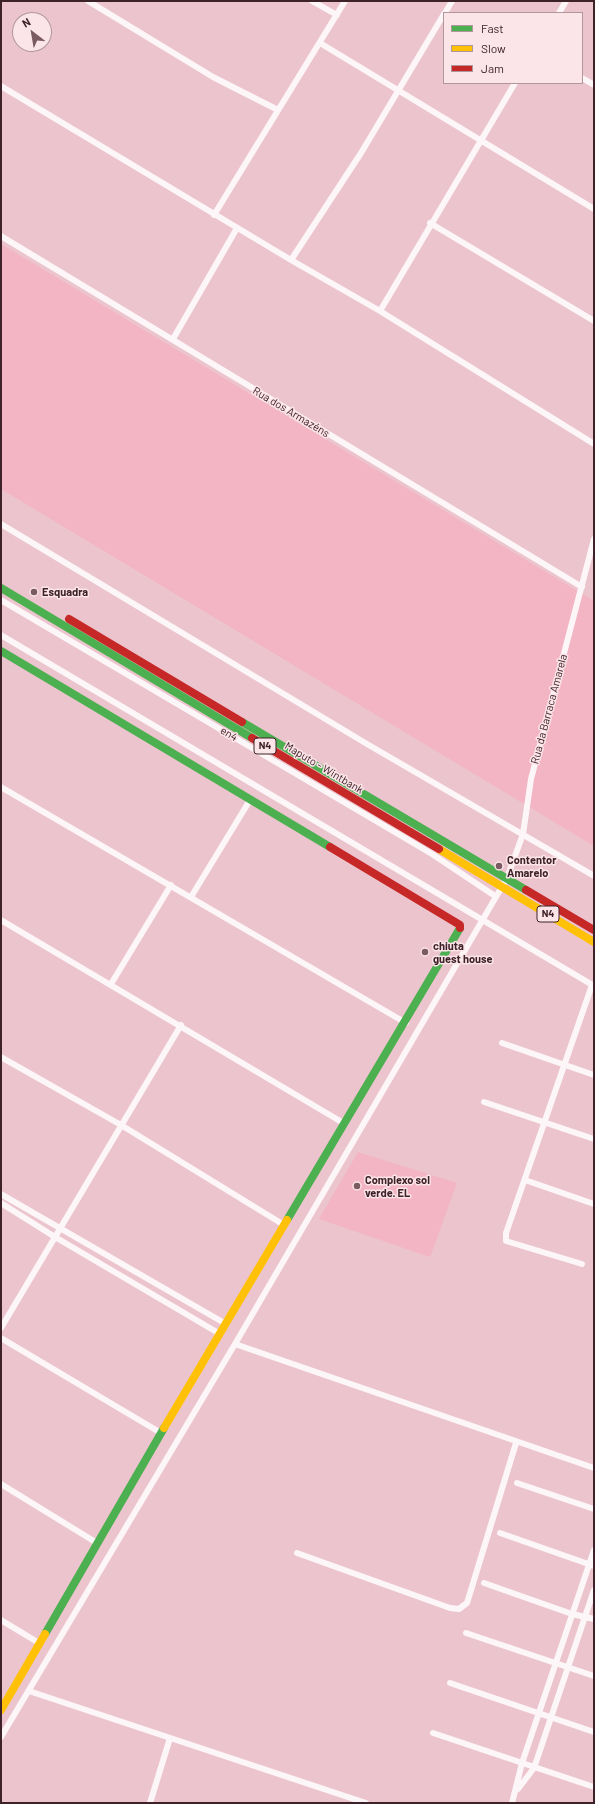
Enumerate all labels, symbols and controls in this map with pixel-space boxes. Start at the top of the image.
north arrow [12,12,52,52]
legend [443,12,583,84]
text: N [20,15,33,30]
text: Fast [481,21,504,35]
text: Slow [481,41,506,55]
text: Jam [481,61,504,75]
street label: Rua dos Armazéns [250,384,332,440]
place label: Esquadra [42,585,88,599]
marker: Esquadra [29,587,39,597]
street label: Rua da Barraca Amarela [528,653,570,765]
street label: en4 [218,724,240,744]
road number: N4 [254,738,276,754]
street label: Maputo - Wintbank [282,739,366,797]
place label: Contentor Amarelo [507,853,556,879]
marker: Contentor Amarelo [494,861,504,871]
road number: N4 [537,906,559,922]
place label: chiuta guest house [433,939,493,965]
marker: chiuta guest house [420,947,430,957]
place label: Complexo sol verde. EL [365,1173,430,1199]
marker: Complexo sol verde. EL [352,1181,362,1191]

